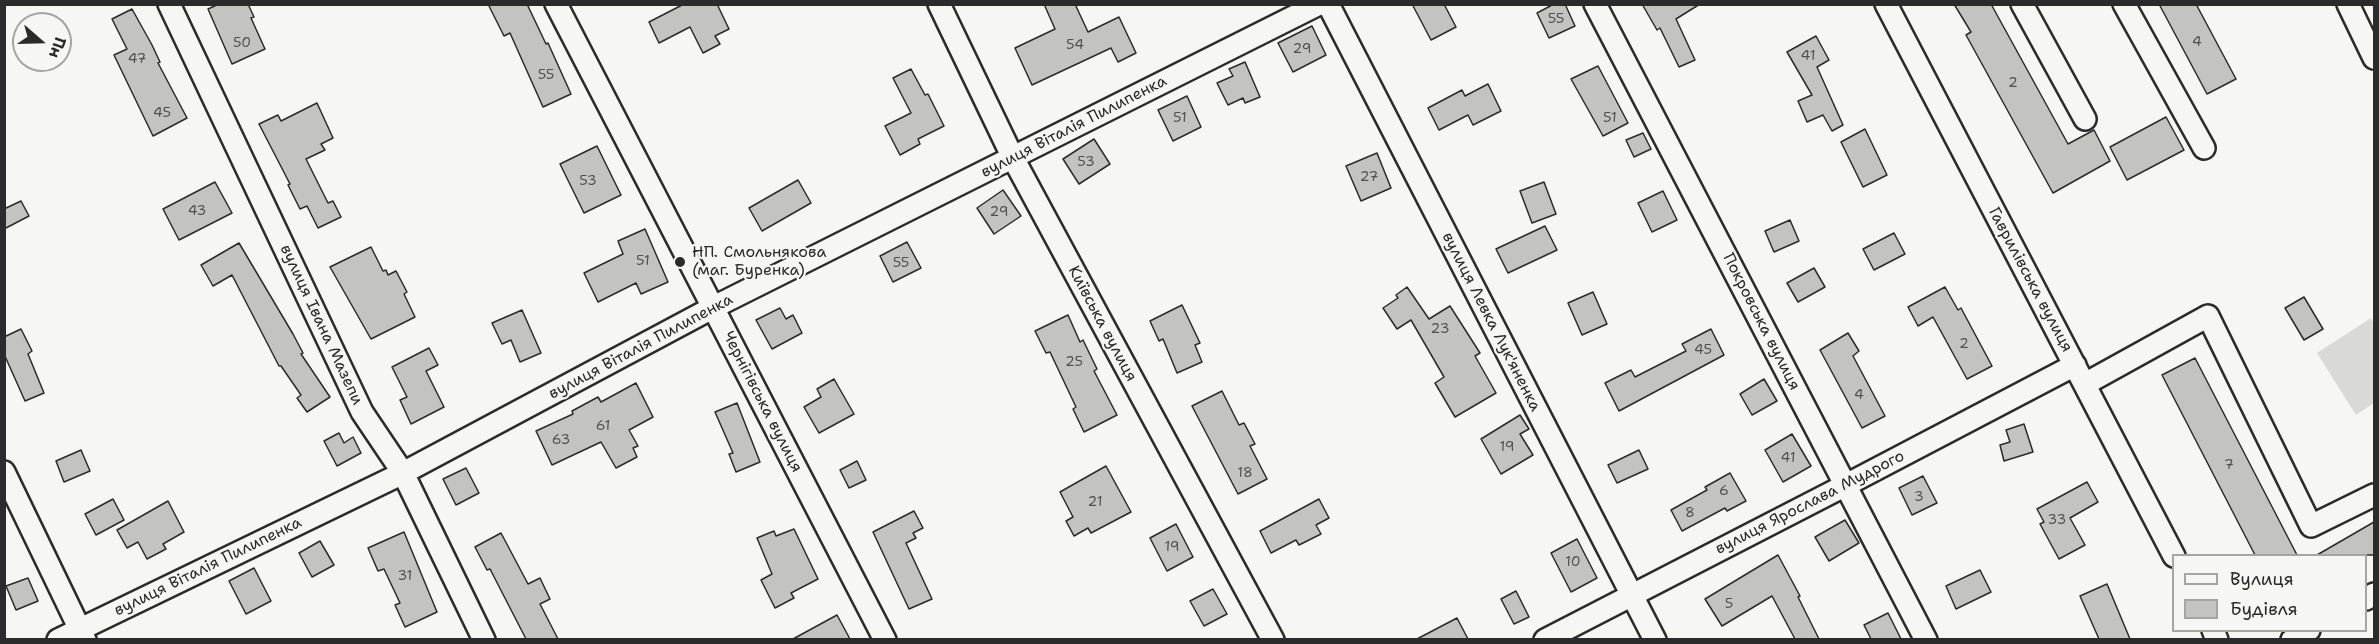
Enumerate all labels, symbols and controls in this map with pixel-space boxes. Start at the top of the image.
house number: 55 [1548,11,1564,27]
north arrow [12,12,72,72]
text: Пн [44,34,71,61]
house number: 4 [2192,34,2202,50]
house number: 50 [233,35,251,51]
house number: 54 [1066,37,1084,53]
house number: 29 [1293,41,1311,57]
house number: 41 [1801,48,1815,64]
house number: 47 [128,51,146,67]
house number: 55 [538,67,554,83]
street label: вулиця Віталія Пилипенка [978,72,1170,182]
house number: 2 [2008,75,2018,91]
house number: 45 [153,105,171,121]
house number: 51 [1173,110,1187,126]
house number: 51 [1603,110,1617,126]
house number: 53 [1077,154,1095,170]
house number: 27 [1360,169,1378,185]
house number: 53 [579,173,597,189]
house number: 43 [188,203,206,219]
house number: 29 [990,204,1008,220]
street label: Гаврилівська вулиця [1984,204,2076,356]
street label: вулиця Левка Лук'яненка [1437,229,1545,415]
street label: вулиця Івана Мазепи [275,242,367,408]
place label: НП. Смольнякова (маг. Буренка) [692,243,826,281]
street label: Покровська вулиця [1718,250,1804,394]
house number: 51 [636,253,650,269]
marker: НП. Смольнякова (маг. Буренка) [673,255,687,269]
house number: 55 [893,255,909,271]
street label: Київська вулиця [1063,263,1141,385]
street label: вулиця Віталія Пилипенка [546,290,736,404]
house number: 23 [1431,321,1449,337]
street label: Чернігівська вулиця [718,328,806,476]
house number: 2 [1959,336,1969,352]
house number: 45 [1694,342,1712,358]
house number: 25 [1065,354,1083,370]
house number: 4 [1854,387,1864,403]
house number: 61 [596,418,610,434]
house number: 63 [552,432,570,448]
house number: 19 [1499,439,1515,455]
street label: вулиця Ярослава Мудрого [1712,447,1908,559]
house number: 41 [1781,450,1795,466]
house number: 7 [2224,457,2234,473]
house number: 18 [1237,465,1253,481]
house number: 6 [1719,483,1729,499]
house number: 3 [1914,489,1924,505]
house number: 21 [1088,494,1102,510]
house number: 8 [1685,505,1695,521]
house number: 33 [2048,512,2066,528]
street label: вулиця Віталія Пилипенка [111,513,305,621]
house number: 19 [1164,539,1180,555]
house number: 10 [1565,554,1581,570]
legend [2172,554,2367,632]
text: Вулиця [2230,567,2294,591]
house number: 31 [398,568,412,584]
house number: 5 [1725,596,1733,612]
text: Будівля [2230,597,2298,621]

